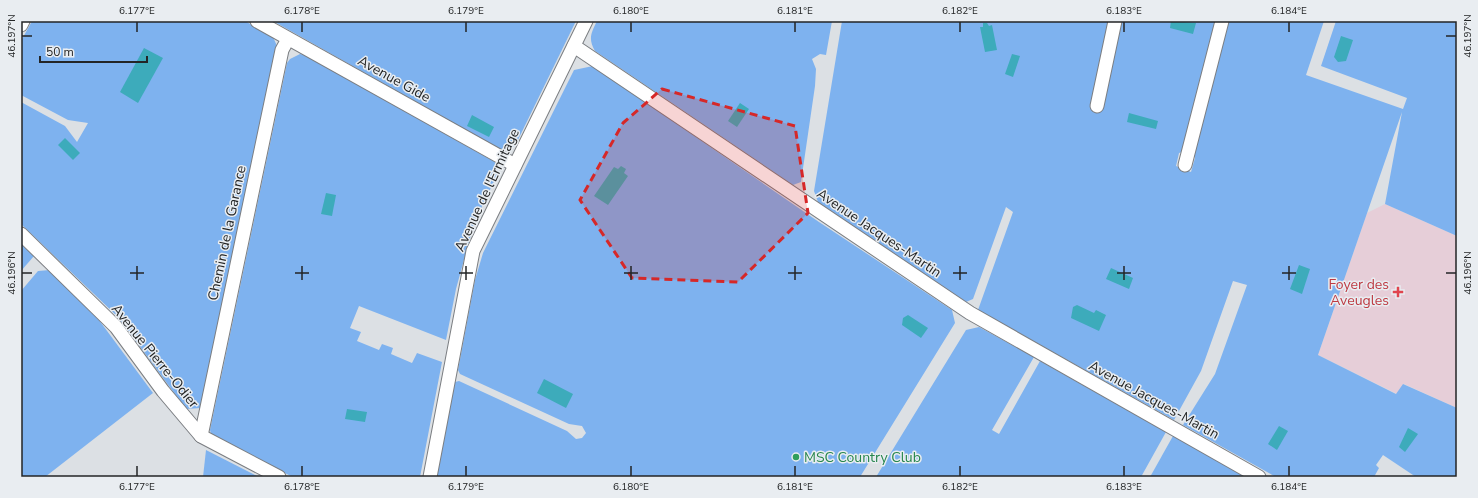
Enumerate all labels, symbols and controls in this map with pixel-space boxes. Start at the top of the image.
text: 6.177°E [119,4,155,18]
text: 6.178°E [284,4,320,18]
text: 6.179°E [448,4,484,18]
text: 6.180°E [613,4,649,18]
text: 6.181°E [777,4,813,18]
text: 6.182°E [942,4,978,18]
text: 6.183°E [1106,4,1142,18]
text: 6.184°E [1271,4,1307,18]
text: 46.197°N [5,14,19,58]
text: 46.197°N [1461,14,1475,58]
scale bar [40,38,147,64]
text: 50 m [46,44,74,60]
street label: Avenue Gide [354,51,434,107]
street label: Avenue de l'Ermitage [450,125,524,255]
street label: Chemin de la Garance [203,164,251,302]
street label: Avenue Jacques-Martin [813,184,945,282]
text: 46.196°N [5,251,19,295]
text: 46.196°N [1461,251,1475,295]
place label: Foyer des Aveugles [1328,275,1389,310]
marker: Foyer des Aveugles [1392,286,1404,298]
street label: Avenue Pierre-Odier [107,300,203,412]
street label: Avenue Jacques-Martin [1085,356,1223,444]
place label: MSC Country Club [804,448,921,467]
marker: MSC Country Club [791,452,801,462]
text: 6.177°E [119,480,155,494]
text: 6.178°E [284,480,320,494]
text: 6.179°E [448,480,484,494]
text: 6.180°E [613,480,649,494]
text: 6.181°E [777,480,813,494]
text: 6.182°E [942,480,978,494]
text: 6.183°E [1106,480,1142,494]
text: 6.184°E [1271,480,1307,494]

